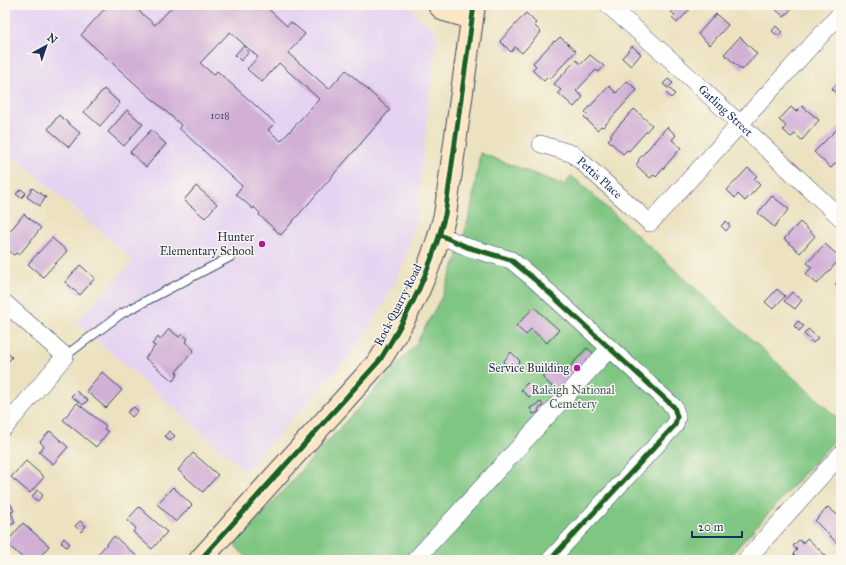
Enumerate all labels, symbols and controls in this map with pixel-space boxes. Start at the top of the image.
north arrow [26,26,66,66]
text: N [44,31,60,47]
street label: Gatling Street [695,82,756,140]
house number: 1018 [211,110,229,122]
street label: Pettis Place [574,154,625,201]
place label: Hunter Elementary School [160,230,255,258]
marker: Hunter Elementary School [257,239,267,249]
street label: Rock Quarry Road [371,262,425,348]
place label: Service Building [489,361,569,376]
marker: Service Building [572,363,582,373]
park label: Raleigh National Cemetery [531,383,615,411]
scale bar [692,513,742,539]
text: 20 m [698,520,724,534]

